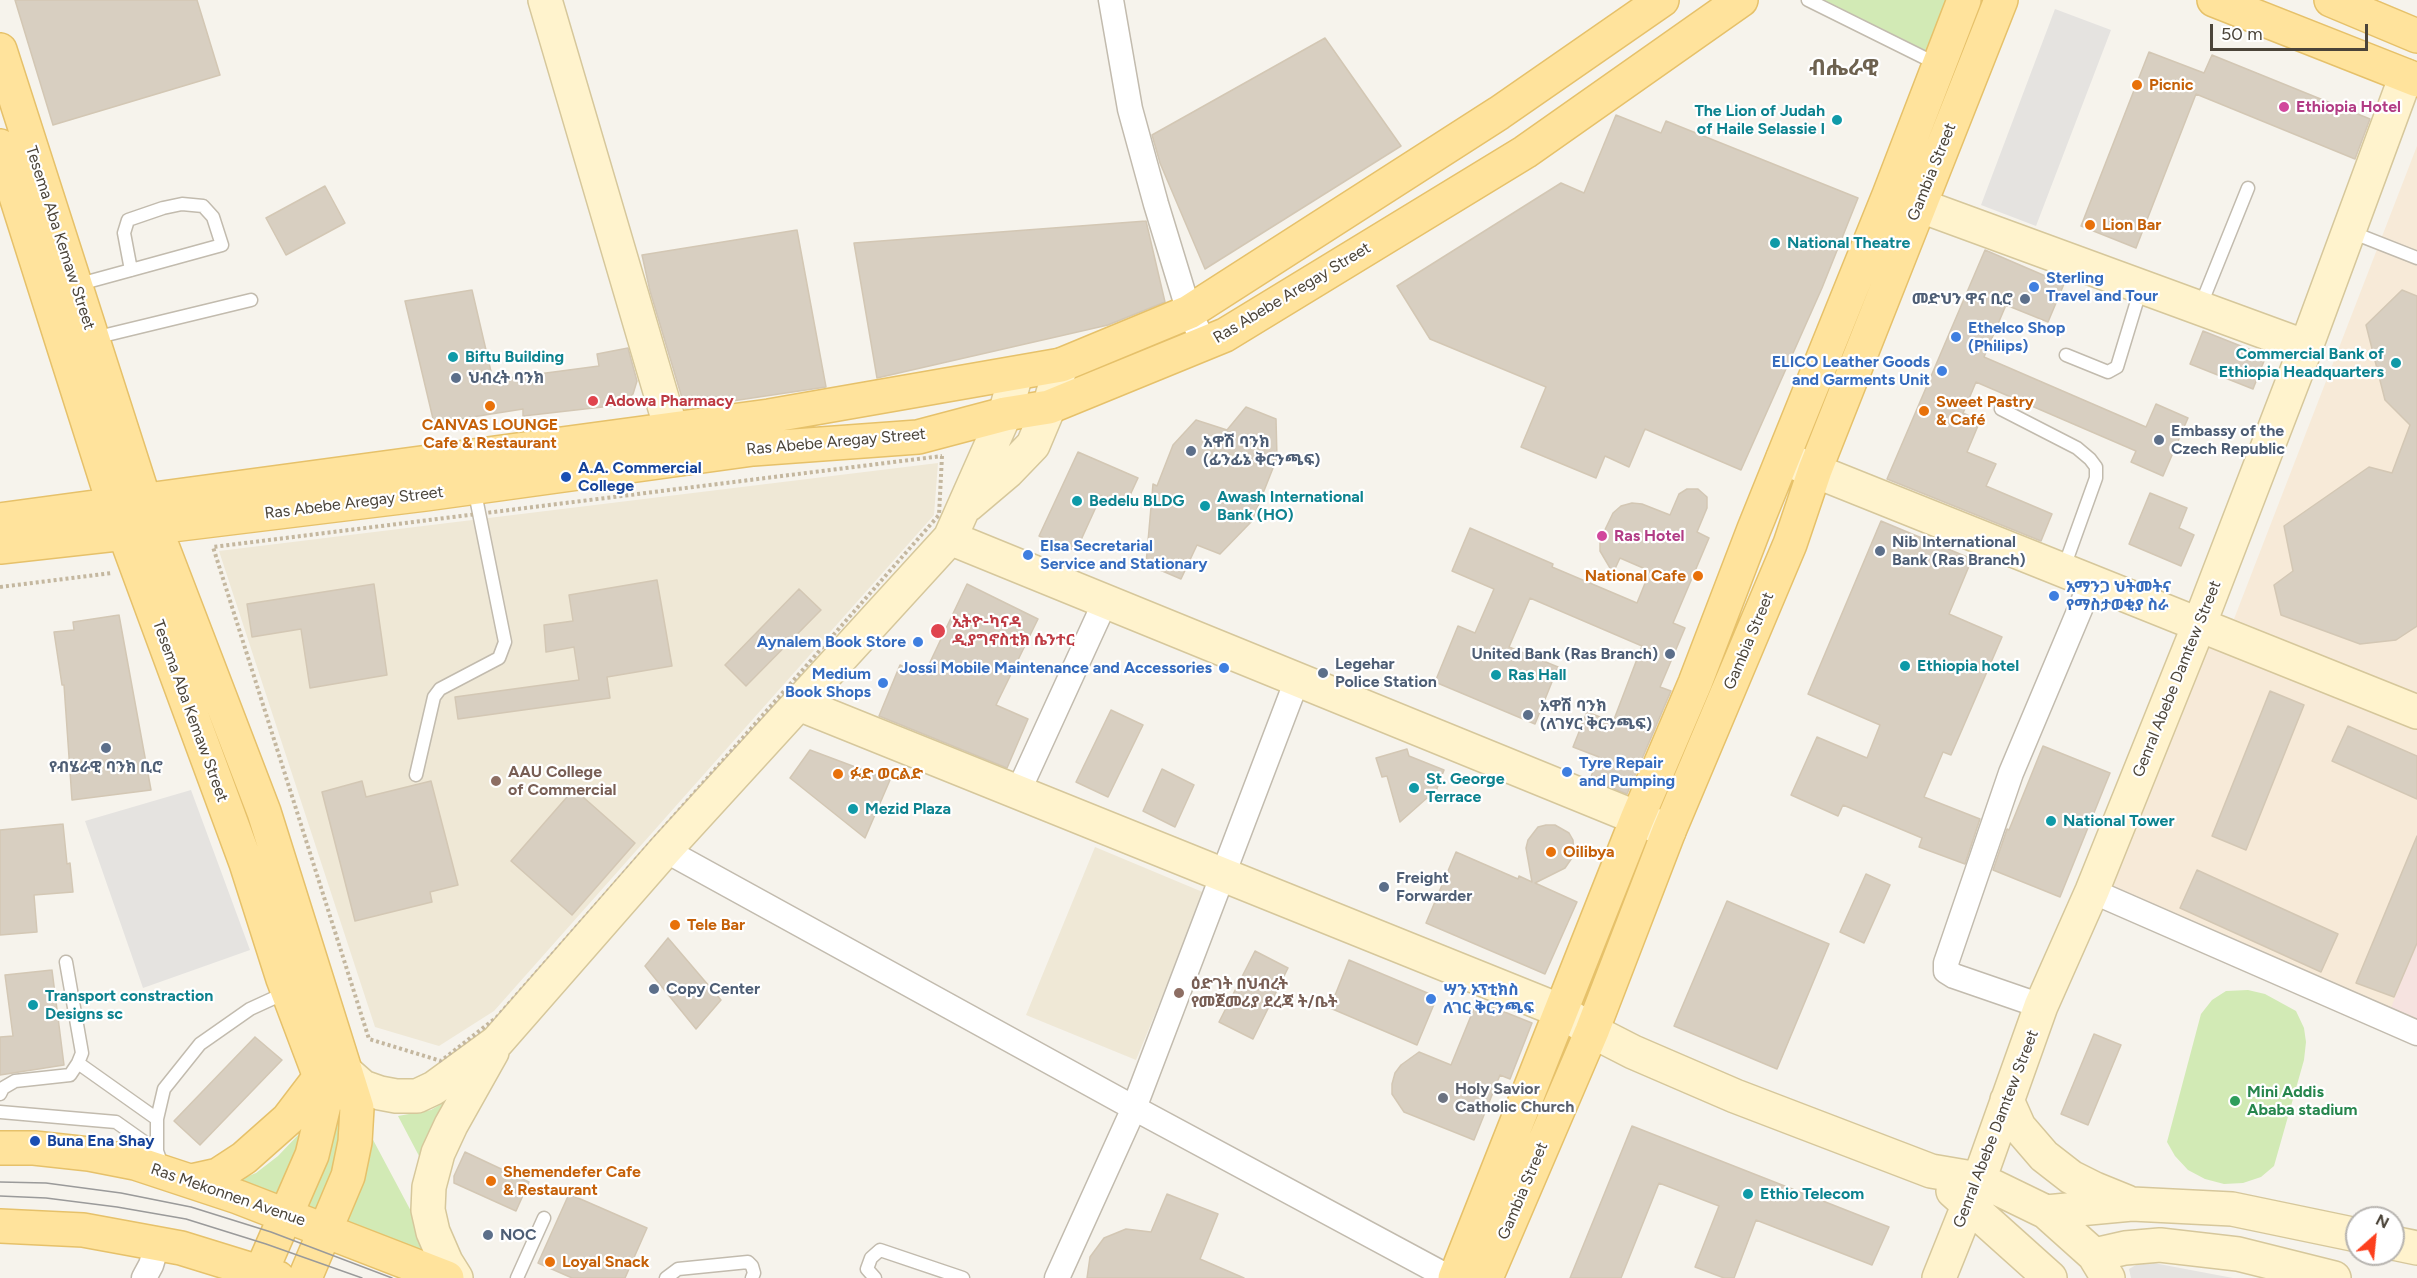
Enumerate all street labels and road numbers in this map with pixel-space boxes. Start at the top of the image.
street label: Gambia Street [1904,120,1960,224]
street label: Tesema Aba Kemaw Street [21,144,99,332]
street label: Ras Abebe Aregay Street [1210,238,1374,348]
street label: Ras Abebe Aregay Street [745,425,927,459]
street label: Ras Abebe Aregay Street [263,482,445,524]
street label: Genral Abebe Damtew Street [2129,578,2225,780]
street label: Gambia Street [1720,589,1778,693]
street label: Tesema Aba Kemaw Street [148,617,232,805]
street label: Genral Abebe Damtew Street [1949,1027,2043,1231]
street label: Gambia Street [1494,1139,1552,1243]
street label: Ras Mekonnen Avenue [148,1160,308,1230]

